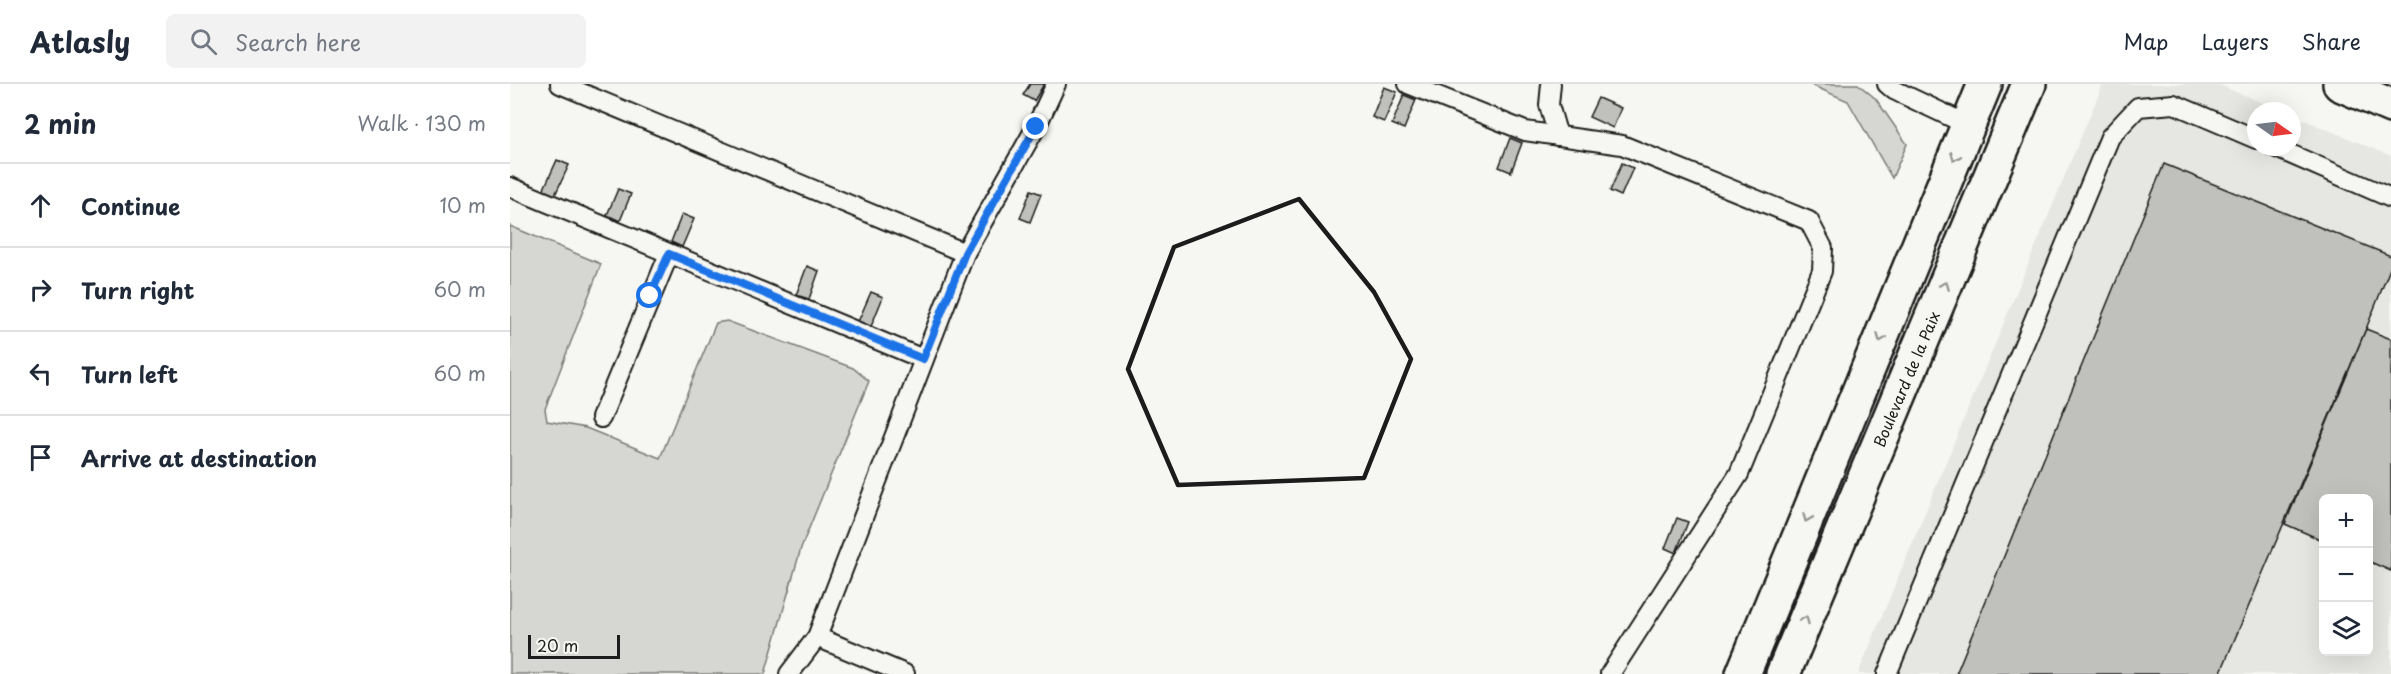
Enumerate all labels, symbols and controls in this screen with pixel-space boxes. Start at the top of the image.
search box [166,14,586,68]
text: Atlasly [30,20,130,63]
icon: search [187,25,220,58]
text: Search here [235,25,361,58]
text: Map [2124,25,2168,57]
text: Layers [2201,25,2269,57]
text: Share [2302,25,2361,57]
north arrow [2247,102,2301,156]
text: 2 min [24,104,97,143]
text: Walk · 130 m [358,108,486,138]
route end [1022,113,1048,139]
one-way arrow [1950,151,1962,162]
icon: ahead [24,189,57,222]
text: Continue [81,189,180,222]
text: 10 m [439,190,486,220]
icon: right [24,273,57,306]
text: Turn right [81,273,194,306]
text: 60 m [434,274,486,304]
one-way arrow [1938,280,1950,291]
route start [636,282,662,308]
street label: Boulevard de la Paix [1867,307,1945,451]
one-way arrow [1876,332,1888,343]
icon: left [24,357,57,390]
text: Turn left [81,357,178,390]
text: 60 m [434,358,486,388]
icon: arrive [24,441,57,474]
text: Arrive at destination [81,441,317,474]
map controls [2319,494,2373,656]
button: + [2319,494,2373,548]
one-way arrow [1802,512,1814,523]
button: − [2319,548,2373,602]
button: layers [2319,602,2373,656]
one-way arrow [1798,615,1810,626]
scale bar [528,632,620,660]
text: 20 m [537,633,578,657]

